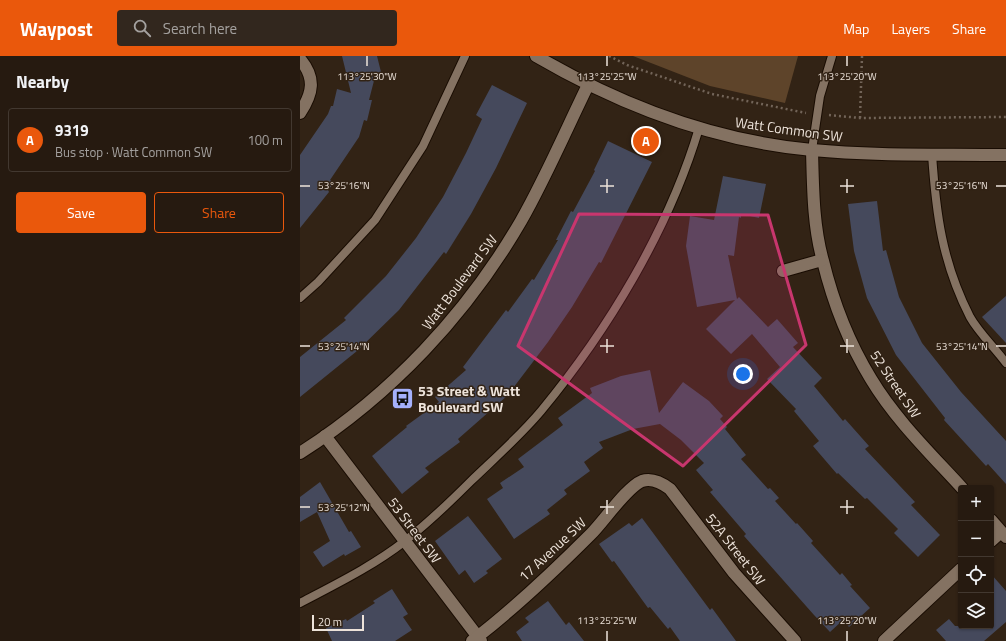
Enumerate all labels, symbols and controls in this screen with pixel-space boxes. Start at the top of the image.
search box [117,10,397,46]
text: Waypost [20,14,93,43]
icon: search [131,17,153,39]
text: Search here [163,17,237,40]
text: Map [843,18,869,39]
text: Layers [891,18,930,39]
text: Share [952,18,986,39]
text: Nearby [16,69,69,95]
text: 113°25'30"W [337,69,397,84]
text: 113°25'25"W [577,69,637,84]
text: 113°25'20"W [817,69,877,84]
street label: Watt Common SW [734,111,844,147]
text: 9319 [55,119,89,142]
pin: A [633,126,659,156]
text: A [26,130,34,150]
text: 100 m [247,130,283,150]
text: Bus stop · Watt Common SW [55,142,212,162]
text: 53°25'16"N [318,178,370,193]
text: 53°25'16"N [936,178,988,193]
button: Save [16,192,146,233]
button: Share [154,192,284,233]
street label: Watt Boulevard SW [416,230,502,334]
text: 53°25'14"N [318,339,370,354]
text: 53°25'14"N [936,339,988,354]
street label: 52 Street SW [866,346,926,422]
your location [733,364,753,384]
place label: 53 Street & Watt Boulevard SW [418,380,520,417]
bus stop icon: 53 Street & Watt Boulevard SW [390,385,416,411]
map controls [958,485,994,629]
button: + [958,485,994,521]
street label: 53 Street SW [383,493,447,567]
text: 53°25'12"N [318,500,370,515]
street label: 52A Street SW [701,509,771,589]
street label: 17 Avenue SW [514,512,590,586]
button: − [958,521,994,557]
button: locate [958,557,994,593]
button: layers [958,593,994,629]
scale bar [312,613,364,632]
text: 113°25'25"W [577,613,637,628]
text: 113°25'20"W [817,613,877,628]
text: 20 m [318,614,342,630]

